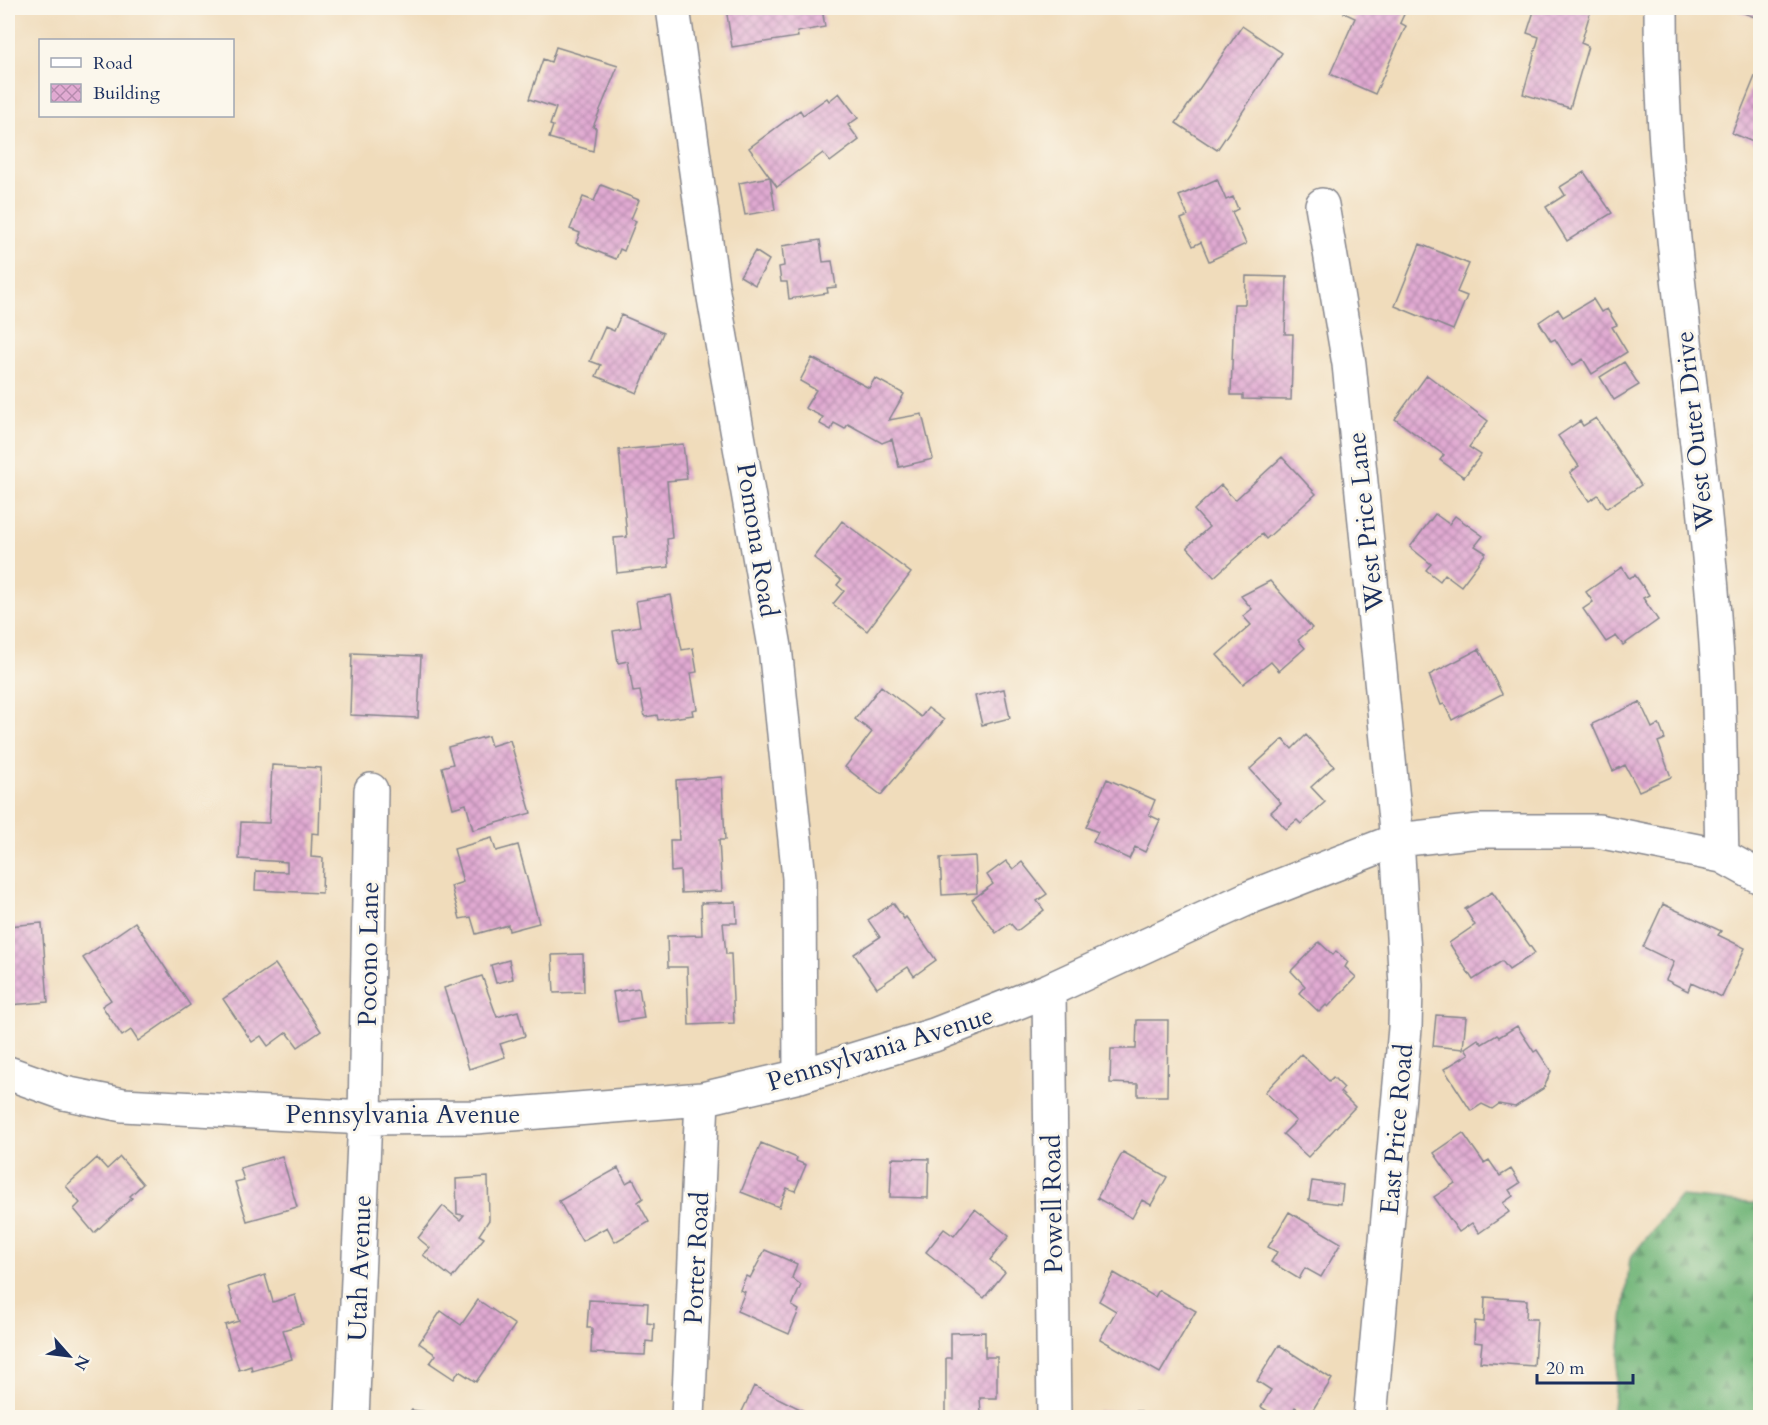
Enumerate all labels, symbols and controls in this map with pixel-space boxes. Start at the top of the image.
legend [39,39,234,117]
text: Road [93,51,133,76]
text: Building [93,81,161,106]
street label: West Outer Drive [1667,329,1722,533]
street label: West Price Lane [1339,430,1392,615]
street label: Pomona Road [728,460,787,620]
street label: Pocono Lane [350,881,387,1027]
street label: Pennsylvania Avenue [763,997,998,1100]
street label: East Price Road [1372,1042,1421,1216]
street label: Pennsylvania Avenue [286,1097,520,1132]
street label: Powell Road [1034,1134,1071,1274]
street label: Porter Road [676,1191,717,1325]
street label: Utah Avenue [339,1194,380,1342]
north arrow [39,1326,99,1386]
scale bar [1537,1347,1633,1385]
text: N [68,1351,94,1374]
text: 20 m [1546,1356,1585,1381]

